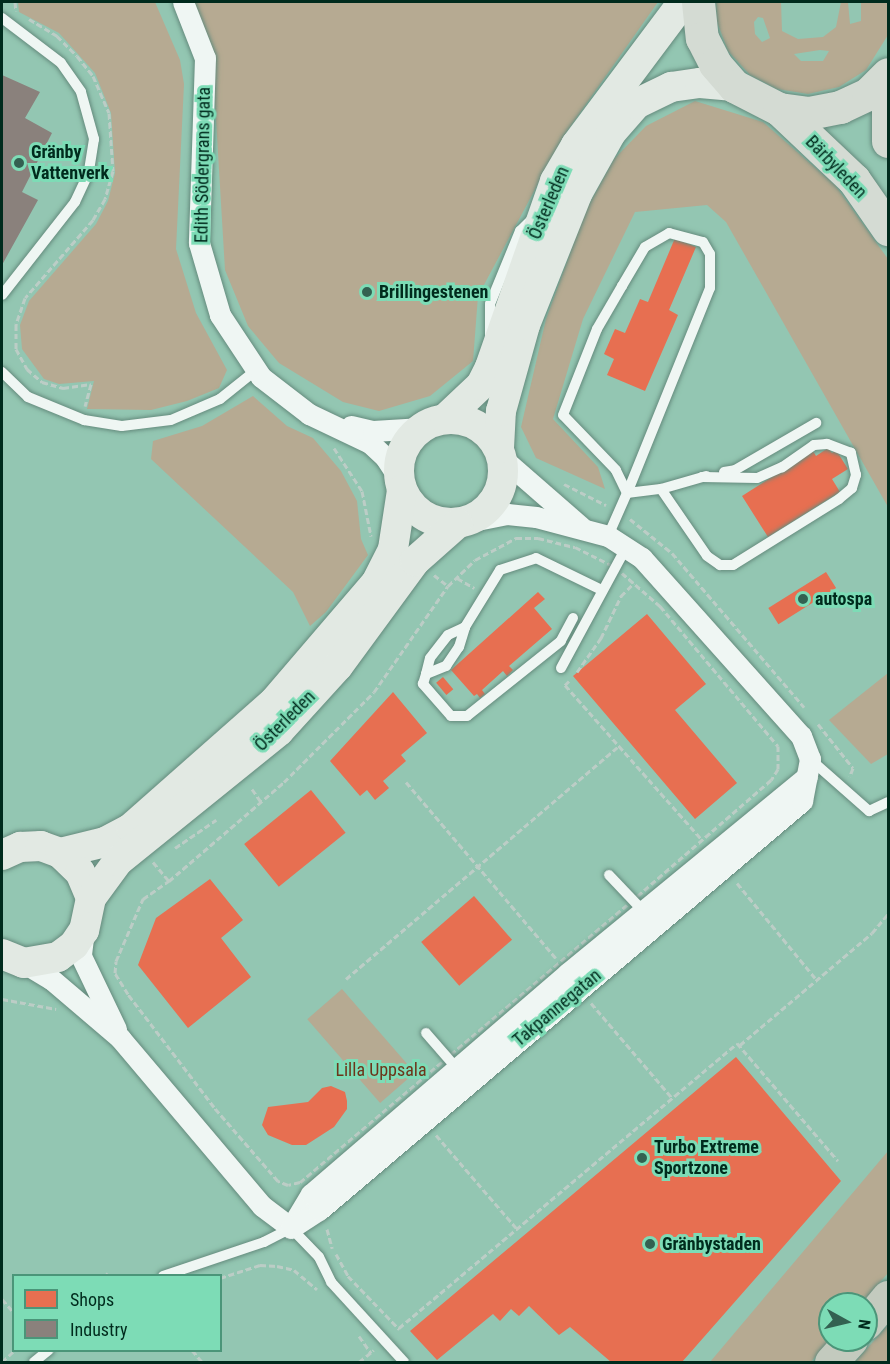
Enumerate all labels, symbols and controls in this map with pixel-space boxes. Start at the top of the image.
street label: Edith Södergrans gata [191,87,215,243]
street label: Bärbyleden [801,131,871,203]
place label: Gränby Vattenverk [31,142,109,184]
marker: Gränby Vattenverk [12,156,26,170]
street label: Österleden [524,163,574,243]
place label: Brillingestenen [379,281,488,303]
marker: Brillingestenen [360,285,374,299]
place label: autospa [815,588,872,610]
marker: autospa [796,592,810,606]
street label: Österleden [250,686,320,756]
street label: Takpannegatan [508,965,606,1051]
park label: Lilla Uppsala [335,1059,427,1081]
place label: Turbo Extreme Sportzone [654,1137,759,1180]
marker: Turbo Extreme Sportzone [635,1151,649,1165]
place label: Gränbystaden [662,1233,761,1255]
marker: Gränbystaden [643,1237,657,1251]
legend [12,1274,222,1352]
text: Shops [70,1289,114,1310]
north arrow [818,1292,878,1352]
text: N [854,1318,874,1330]
text: Industry [70,1319,128,1340]

